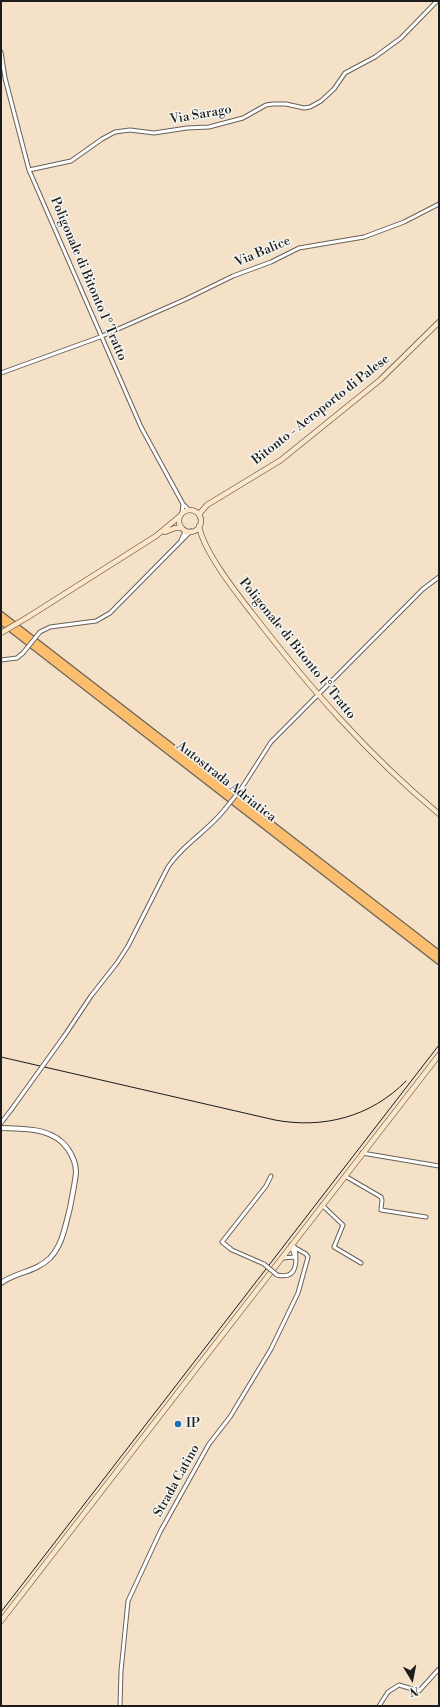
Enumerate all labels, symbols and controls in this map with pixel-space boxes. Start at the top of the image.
street label: Via Sarago [169,102,233,128]
street label: Poligonale di Bitonto 1° Tratto [46,195,130,363]
street label: Via Balice [233,233,293,271]
street label: Bitonto - Aeroporto di Palese [249,352,393,468]
street label: Poligonale di Bitonto 1° Tratto [235,575,359,723]
street label: Autostrada Adriatica [173,738,279,826]
place label: IP [186,1416,200,1432]
marker: IP [173,1419,183,1429]
street label: Strada Catino [151,1442,203,1520]
north arrow [392,1659,432,1699]
text: N [409,1683,420,1698]

